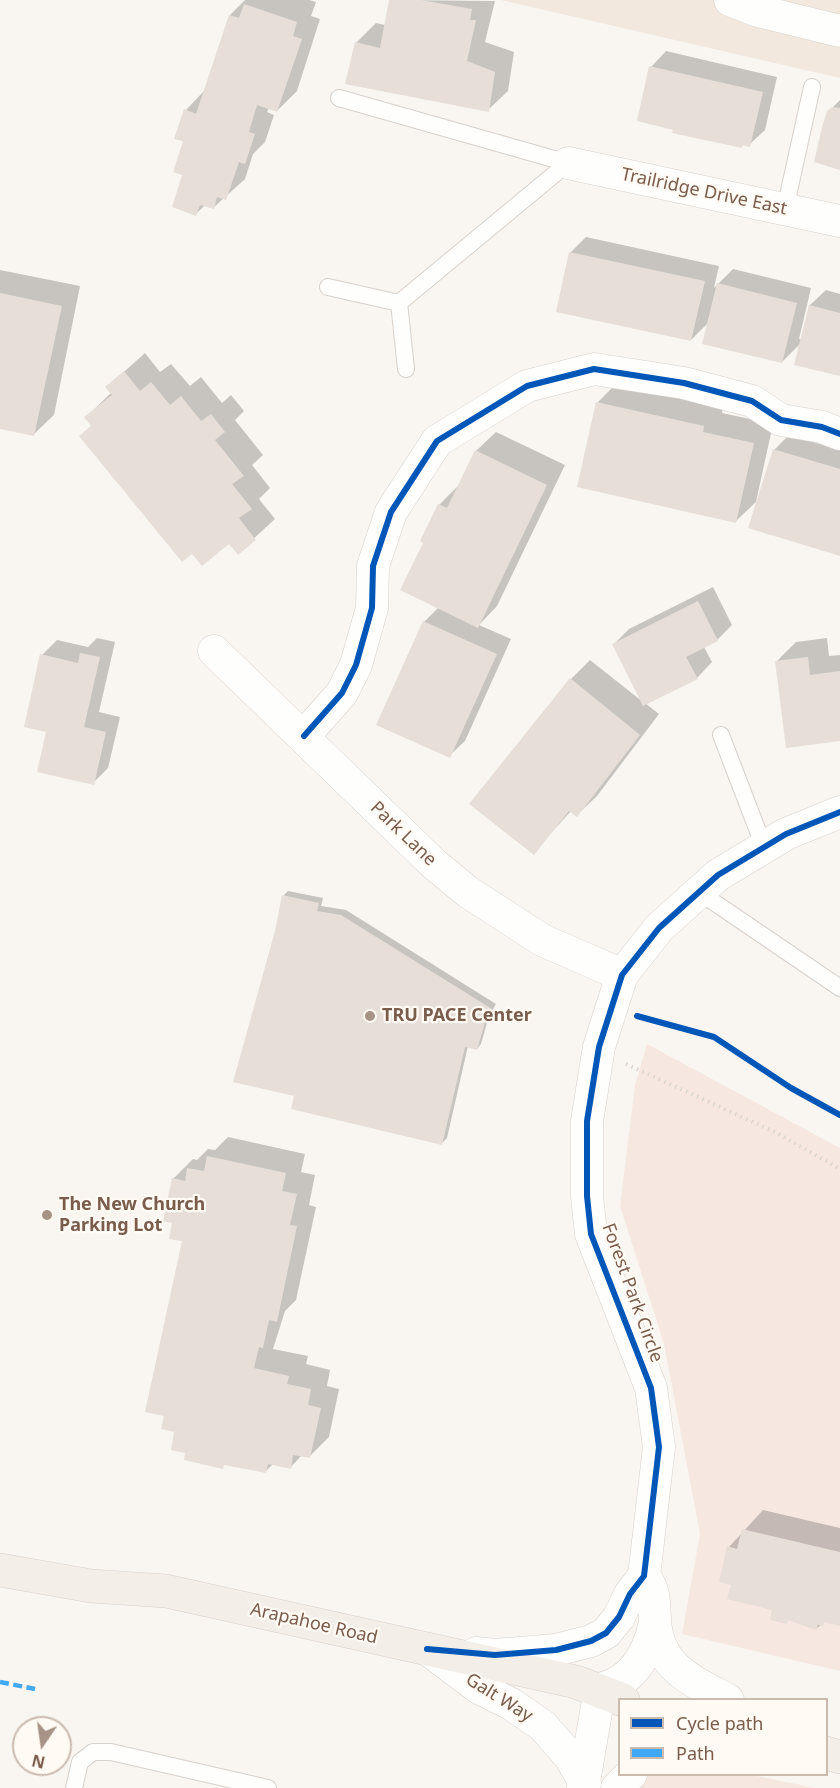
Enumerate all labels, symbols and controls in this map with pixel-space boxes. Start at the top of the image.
street label: Trailridge Drive East [619,164,789,220]
street label: Park Lane [365,797,441,871]
place label: TRU PACE Center [382,1005,532,1027]
marker: TRU PACE Center [363,1009,377,1023]
place label: The New Church Parking Lot [59,1194,205,1236]
marker: The New Church Parking Lot [40,1208,54,1222]
street label: Forest Park Circle [597,1220,667,1366]
street label: Arapahoe Road [248,1599,380,1649]
street label: Galt Way [462,1669,536,1727]
legend [618,1698,828,1776]
text: Cycle path [676,1711,763,1735]
north arrow [12,1716,72,1776]
text: Path [676,1741,715,1765]
text: N [30,1749,47,1774]

